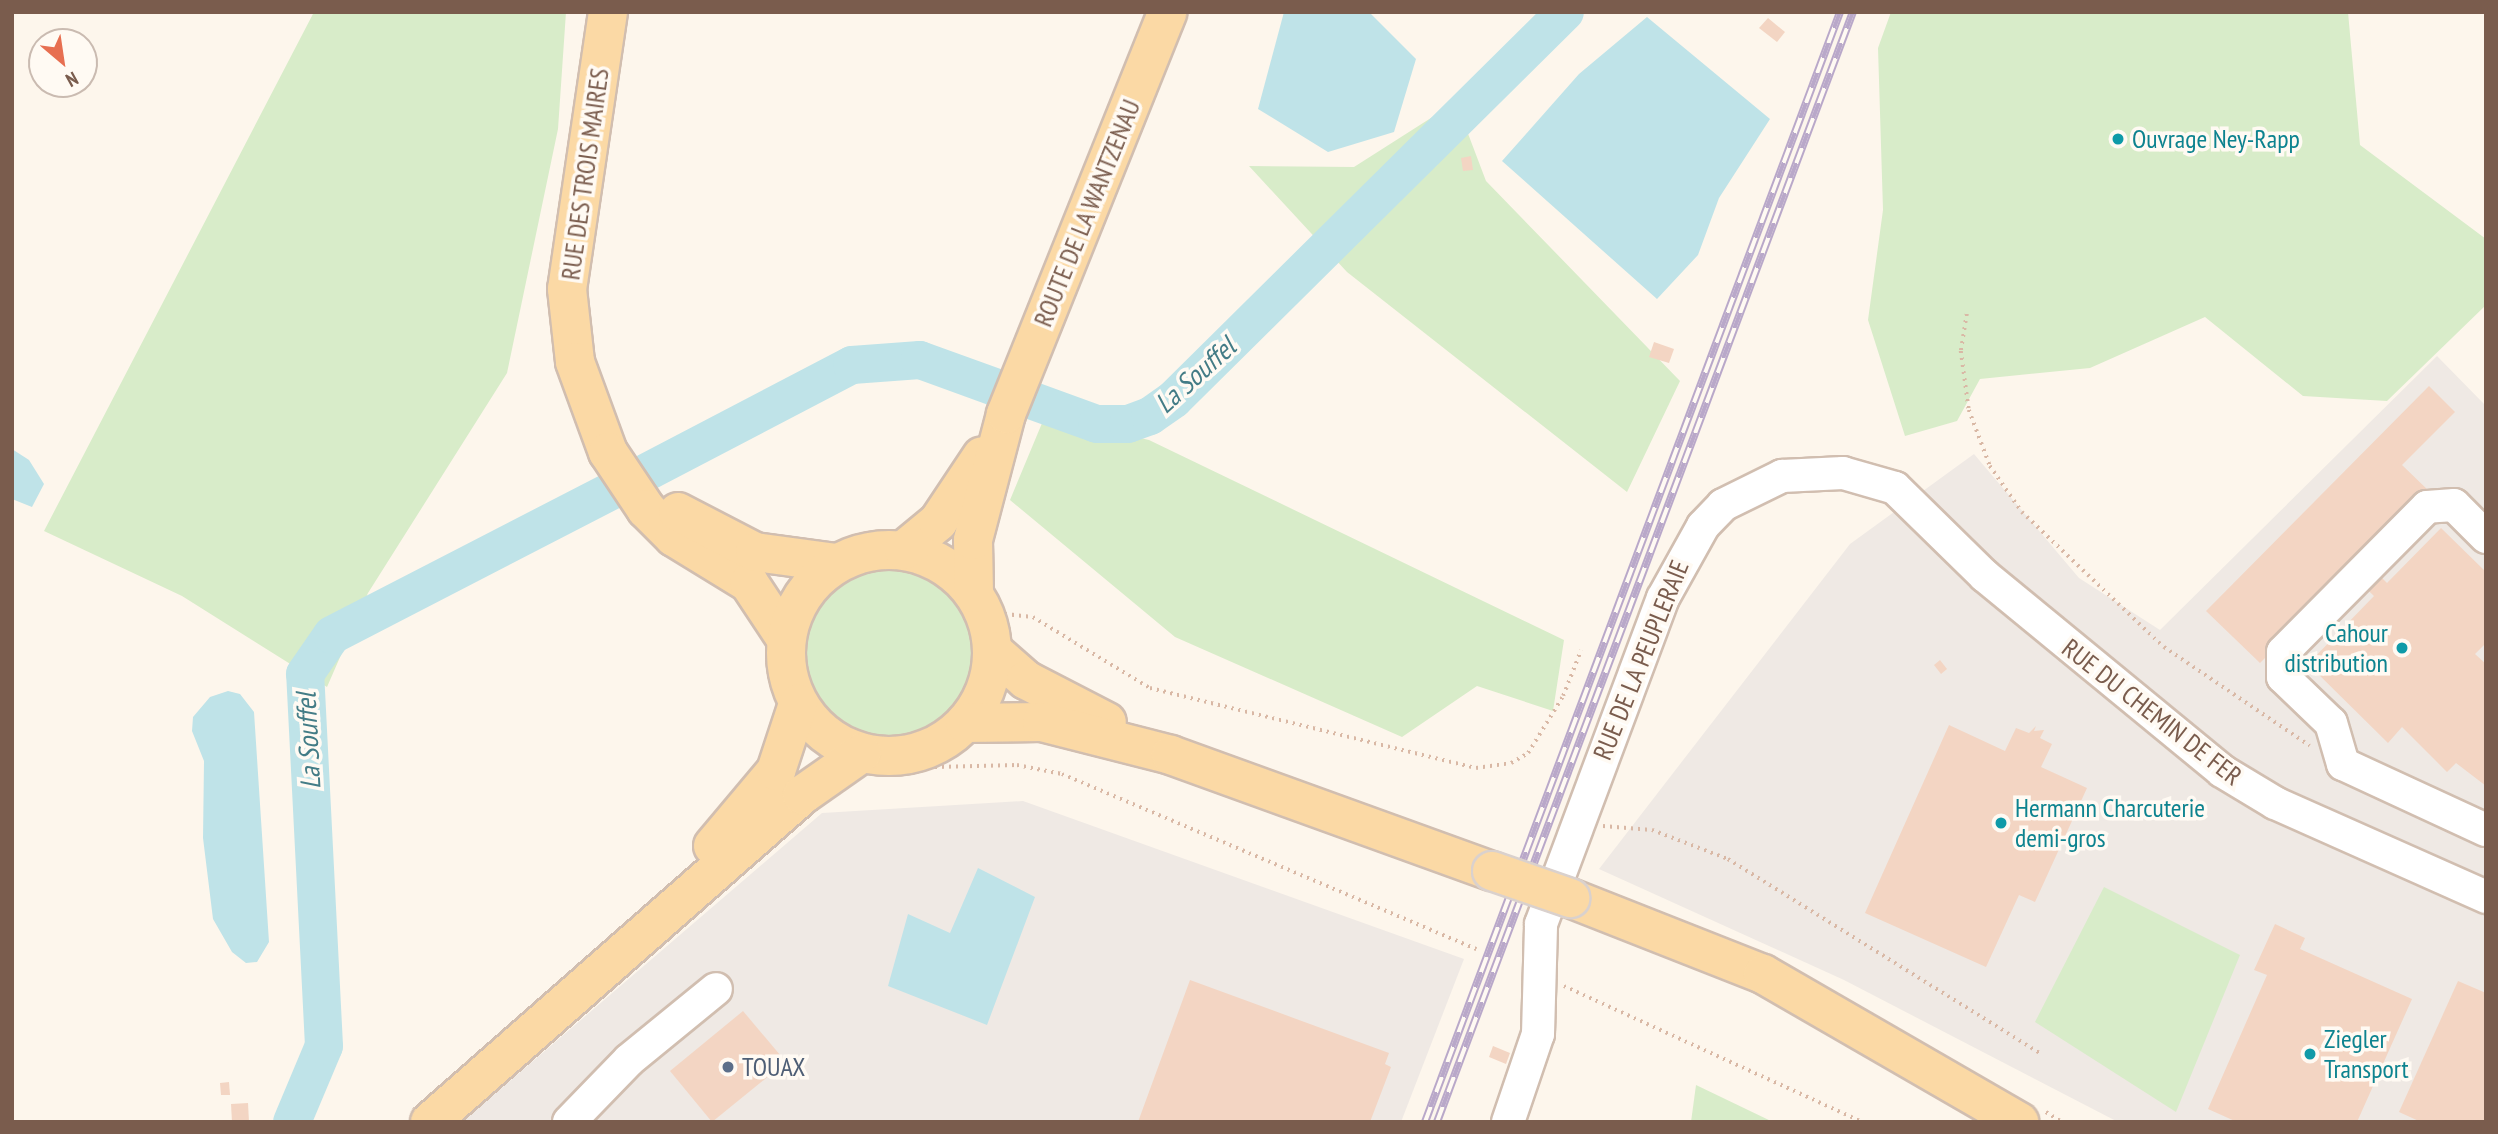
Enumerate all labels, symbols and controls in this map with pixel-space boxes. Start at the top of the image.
north arrow [28,28,98,98]
street label: RUE DES TROIS MAIRES [555,66,615,282]
text: N [62,67,83,93]
street label: ROUTE DE LA WANTZENAU [1027,94,1147,332]
place label: Ouvrage Ney-Rapp [2132,123,2300,155]
marker: Ouvrage Ney-Rapp [2110,131,2126,147]
water label: La Souffel [1148,330,1242,420]
street label: RUE DE LA PEUPLERAIE [1587,555,1695,765]
place label: Cahour distribution [2284,617,2388,678]
street label: RUE DU CHEMIN DE FER [2056,632,2248,792]
marker: Cahour distribution [2394,640,2410,656]
water label: La Souffel [289,692,327,790]
place label: Hermann Charcuterie demi-gros [2015,792,2205,854]
marker: Hermann Charcuterie demi-gros [1993,815,2009,831]
place label: Ziegler Transport [2324,1023,2409,1084]
marker: Ziegler Transport [2302,1046,2318,1062]
place label: TOUAX [742,1051,805,1083]
marker: TOUAX [720,1059,736,1075]

